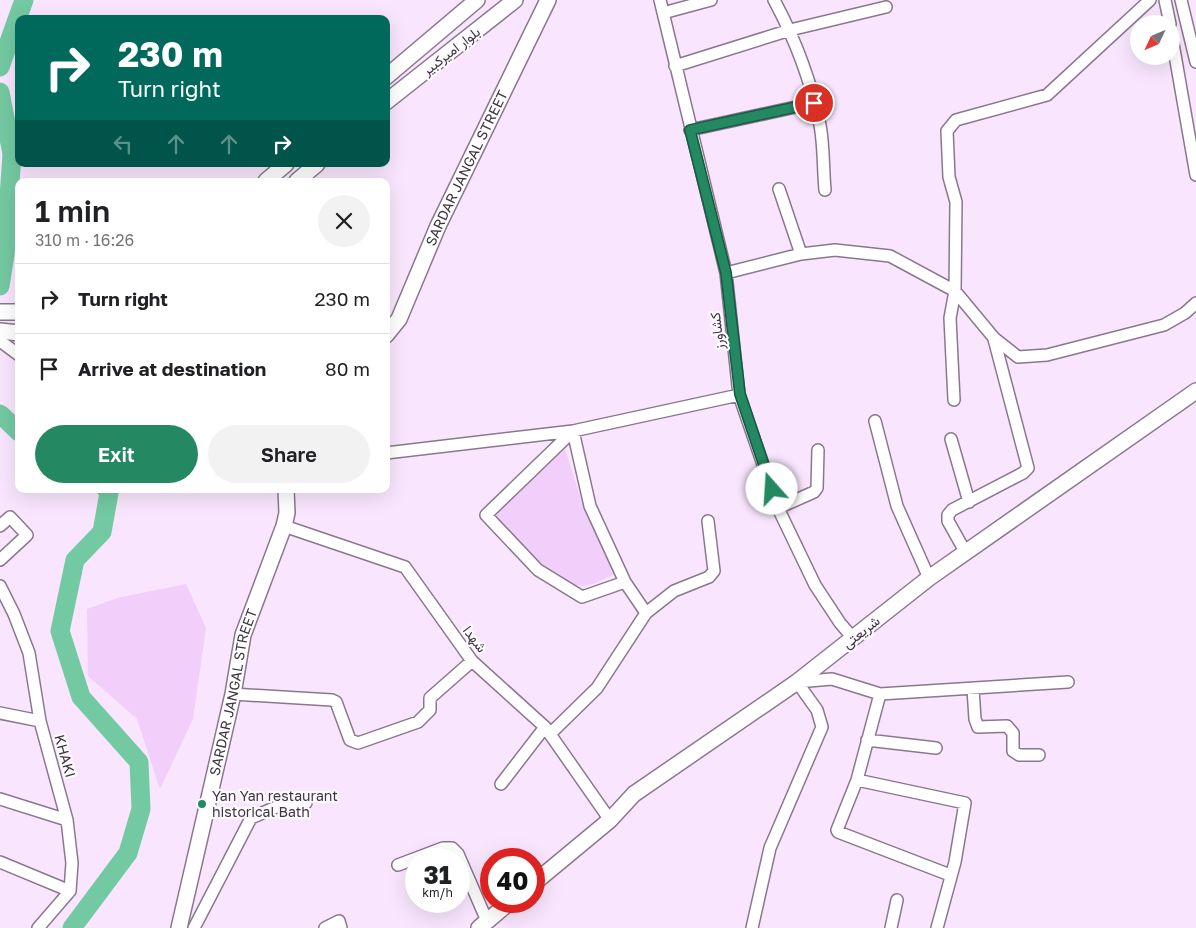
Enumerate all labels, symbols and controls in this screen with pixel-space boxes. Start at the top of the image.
north arrow [1130,15,1180,65]
map controls [1130,15,1180,65]
street label: بلوار امیرکبیر [418,23,484,80]
text: 230 m [118,33,223,75]
icon: right [35,35,100,100]
text: Turn right [118,75,221,102]
pin [793,82,835,124]
street label: SARDAR JANGAL STREET [422,87,511,248]
icon: arrive [800,89,828,117]
icon: left [109,130,137,158]
icon: ahead [162,130,190,158]
icon: ahead [215,130,243,158]
icon: right [268,130,296,158]
text: 1 min [35,193,110,229]
button: close [318,195,370,247]
text: 310 m · 16:26 [35,230,134,250]
icon: right [35,285,63,313]
text: Turn right [78,287,168,310]
text: 230 m [315,287,370,310]
street label: کشاورز [706,311,728,352]
icon: arrive [35,355,63,383]
text: Arrive at destination [78,357,266,380]
text: 80 m [325,357,370,380]
button: Exit [35,425,198,483]
button: Share [208,425,370,483]
position arrow [745,462,797,514]
street label: SARDAR JANGAL STREET [205,606,260,777]
street label: شریعتی [839,612,883,652]
street label: شهدا [459,622,491,656]
street label: KHAKI [51,732,80,779]
place label: Yan Yan restaurant historical Bath [212,787,338,820]
marker: Yan Yan restaurant historical Bath [196,798,208,810]
speed limit sign: 40 [480,848,545,913]
text: 31 [423,859,452,890]
text: km/h [422,885,453,900]

